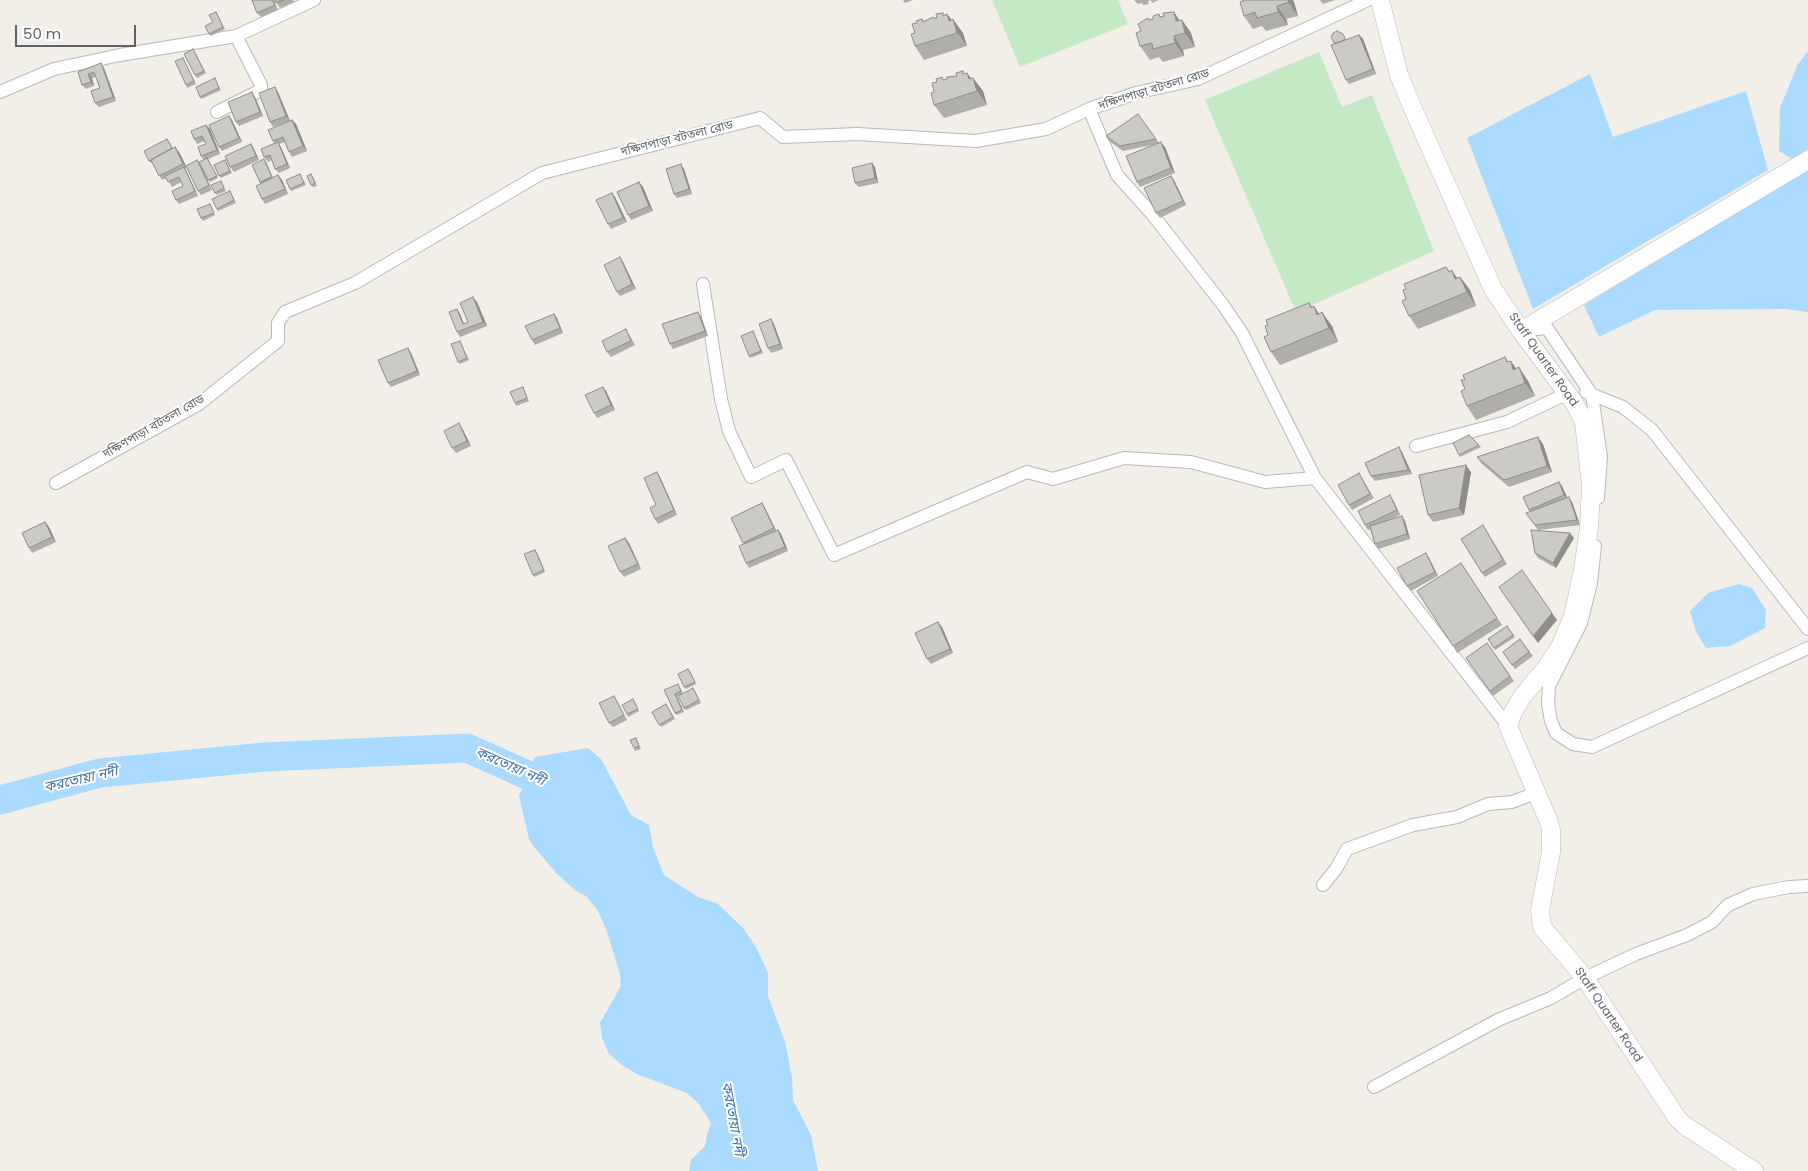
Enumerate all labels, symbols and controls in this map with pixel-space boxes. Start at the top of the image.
scale bar [18,15,139,47]
text: 50 m [23,23,61,44]
street label: দক্ষিণপাড়া বটতলা রোড [1097,66,1211,114]
street label: দক্ষিণপাড়া বটতলা রোড [620,118,734,160]
street label: Staff Quarter Road [1505,310,1581,410]
street label: দক্ষিণপাড়া বটতলা রোড [101,392,207,462]
water label: করতোয়া নদী [472,744,548,790]
water label: করতোয়া নদী [43,763,119,797]
street label: Staff Quarter Road [1571,965,1645,1065]
water label: করতোয়া নদী [717,1081,747,1157]

